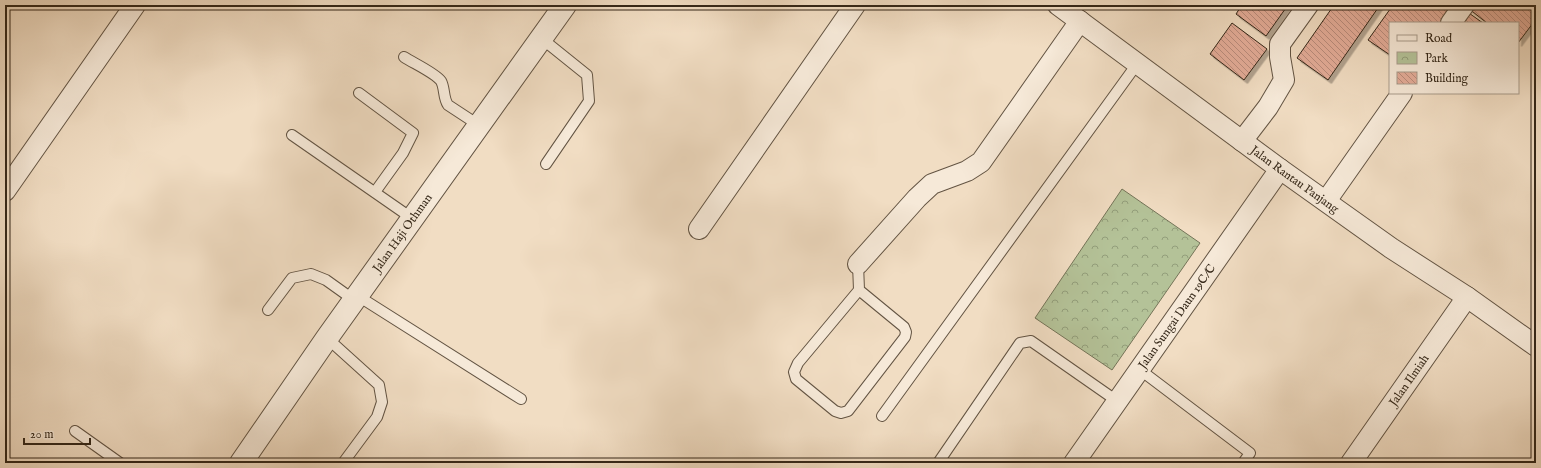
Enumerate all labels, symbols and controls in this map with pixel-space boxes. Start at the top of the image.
legend [1389,22,1519,94]
text: Road [1425,31,1453,46]
text: Park [1425,51,1448,66]
text: Building [1425,71,1469,86]
street label: Jalan Rantau Panjang [1245,142,1342,217]
street label: Jalan Haji Othman [368,191,436,277]
street label: Jalan Sungai Daun 19C/C [1134,261,1219,374]
street label: Jalan Ilmiah [1385,351,1433,412]
scale bar [24,420,90,446]
text: 20 m [30,427,53,442]

